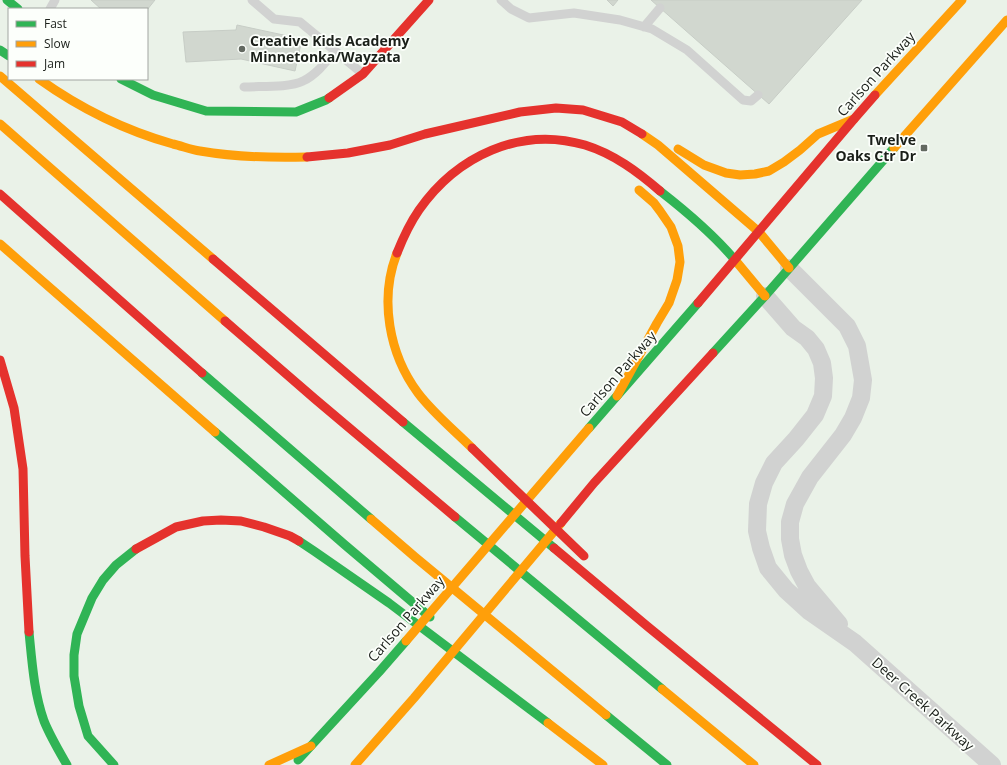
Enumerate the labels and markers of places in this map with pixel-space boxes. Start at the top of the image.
place label: Creative Kids Academy Minnetonka/Wayzata [250,31,409,66]
marker: Creative Kids Academy Minnetonka/Wayzata [237,44,247,54]
place label: Twelve Oaks Ctr Dr [835,130,917,165]
marker: Twelve Oaks Ctr Dr [919,143,929,153]

